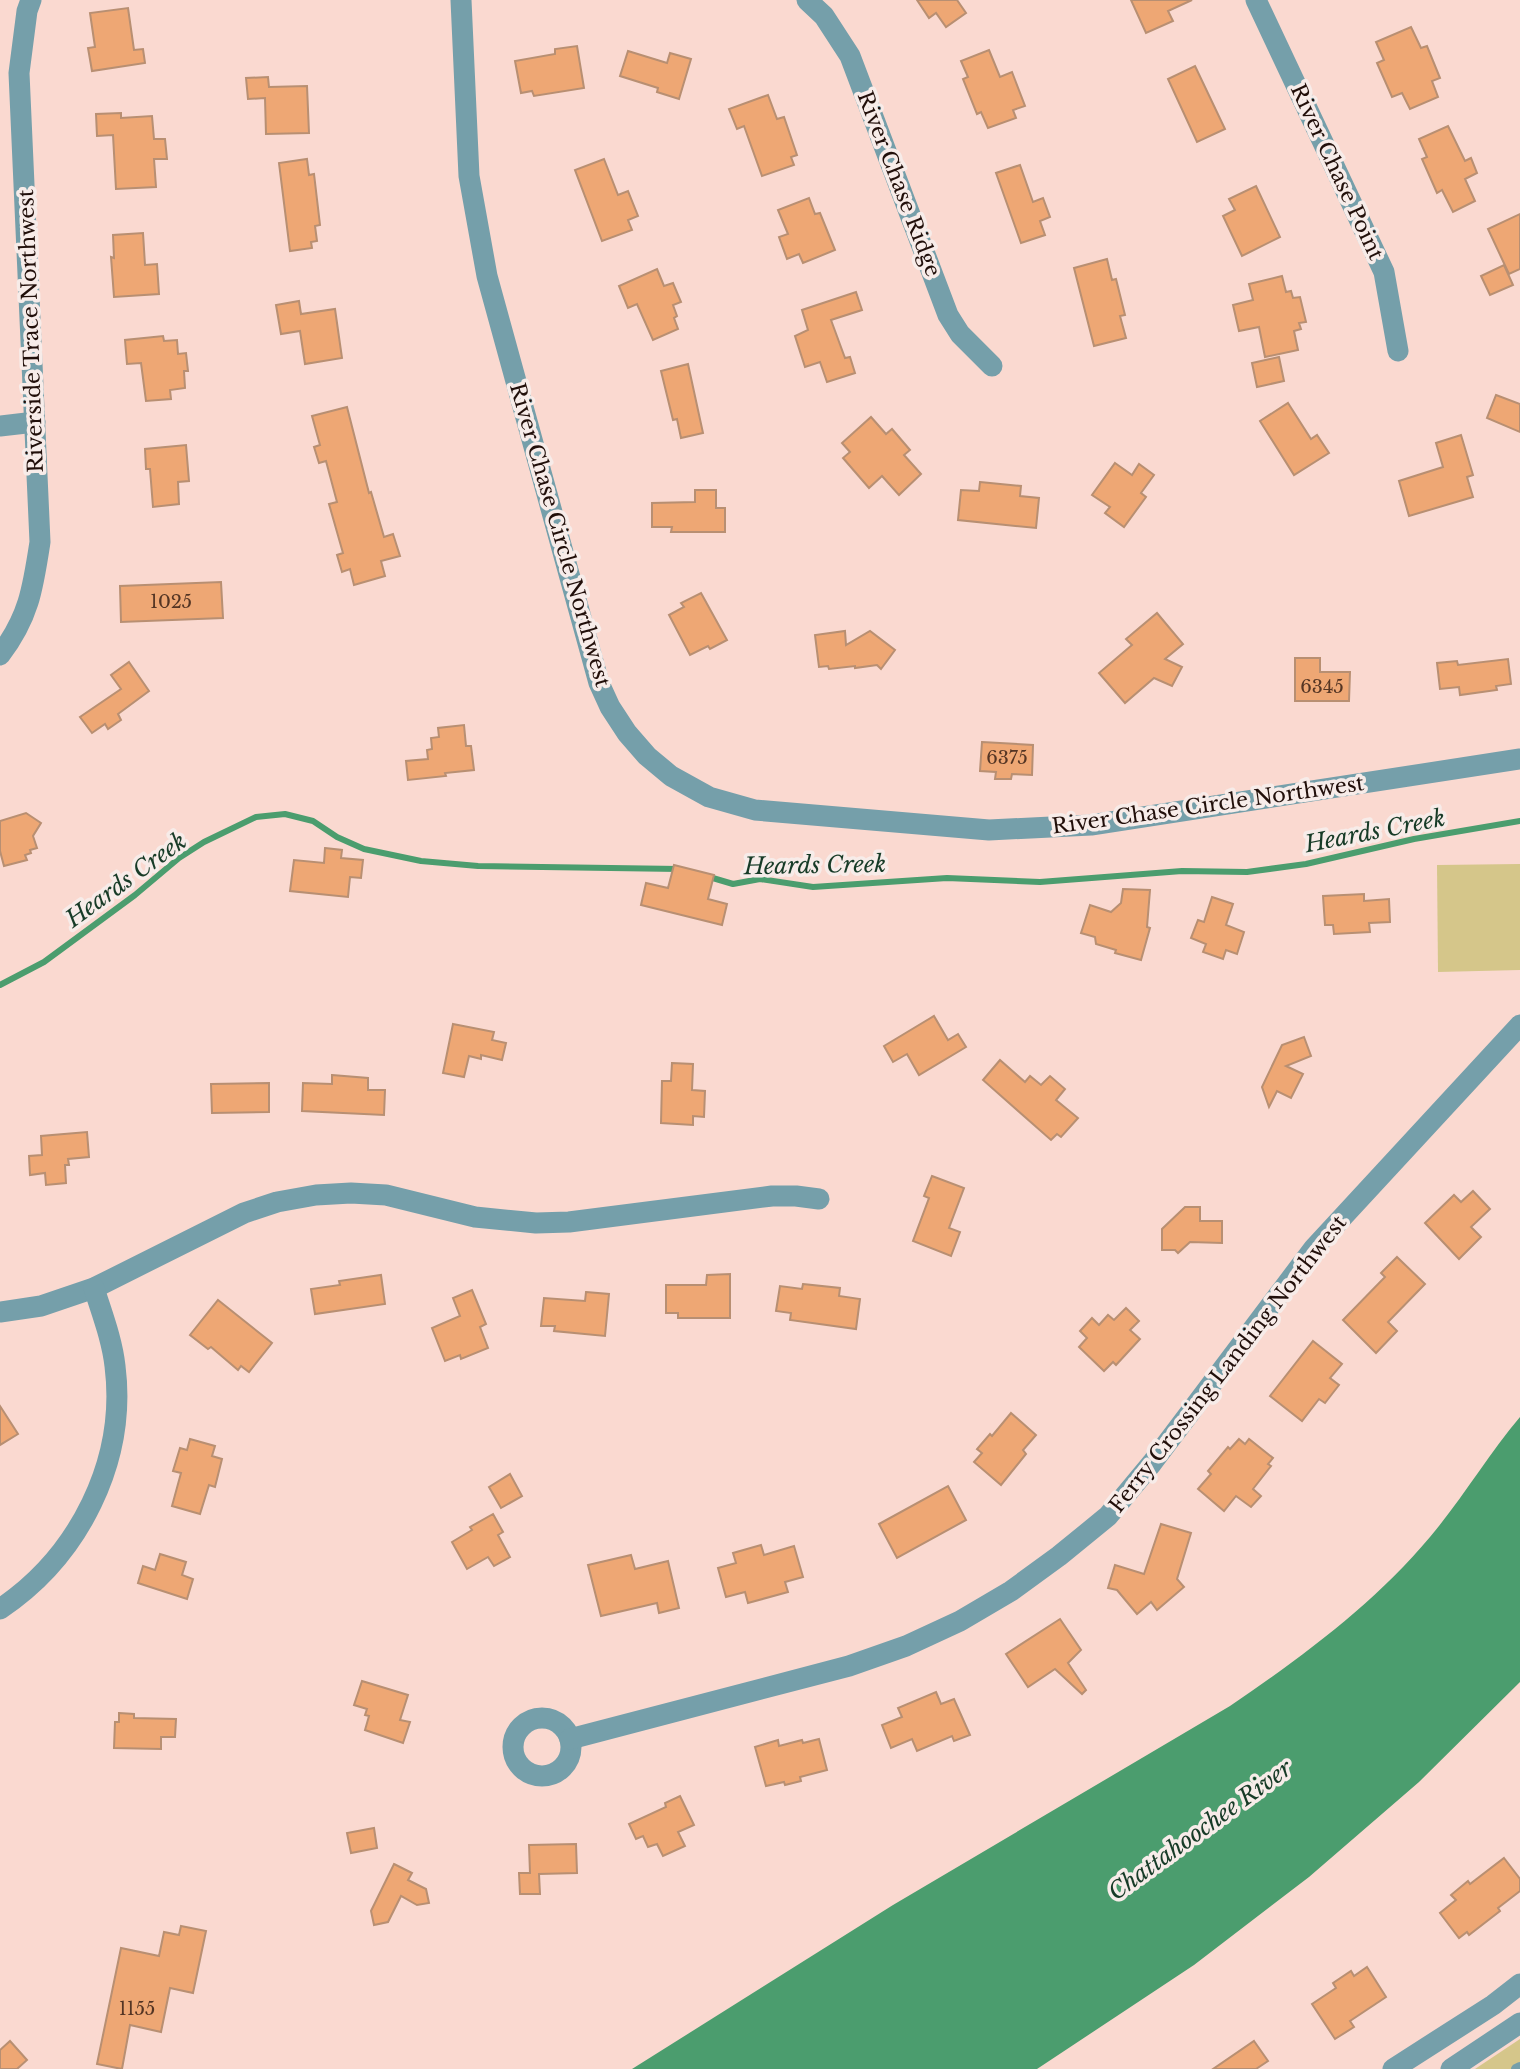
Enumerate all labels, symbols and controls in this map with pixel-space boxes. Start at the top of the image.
street label: River Chase Point [1285,80,1389,264]
street label: River Chase Ridge [852,88,946,280]
street label: Riverside Trace Northwest [13,189,49,473]
street label: River Chase Circle Northwest [504,380,616,690]
house number: 1025 [150,591,192,613]
house number: 6345 [1300,676,1344,698]
house number: 6375 [986,747,1028,769]
street label: River Chase Circle Northwest [1050,770,1366,840]
water label: Heards Creek [1301,804,1448,859]
water label: Heards Creek [59,827,192,934]
water label: Heards Creek [743,850,886,880]
street label: Ferry Crossing Landing Northwest [1104,1210,1352,1518]
water label: Chattahoochee River [1103,1753,1298,1906]
house number: 1155 [119,1998,155,2020]

